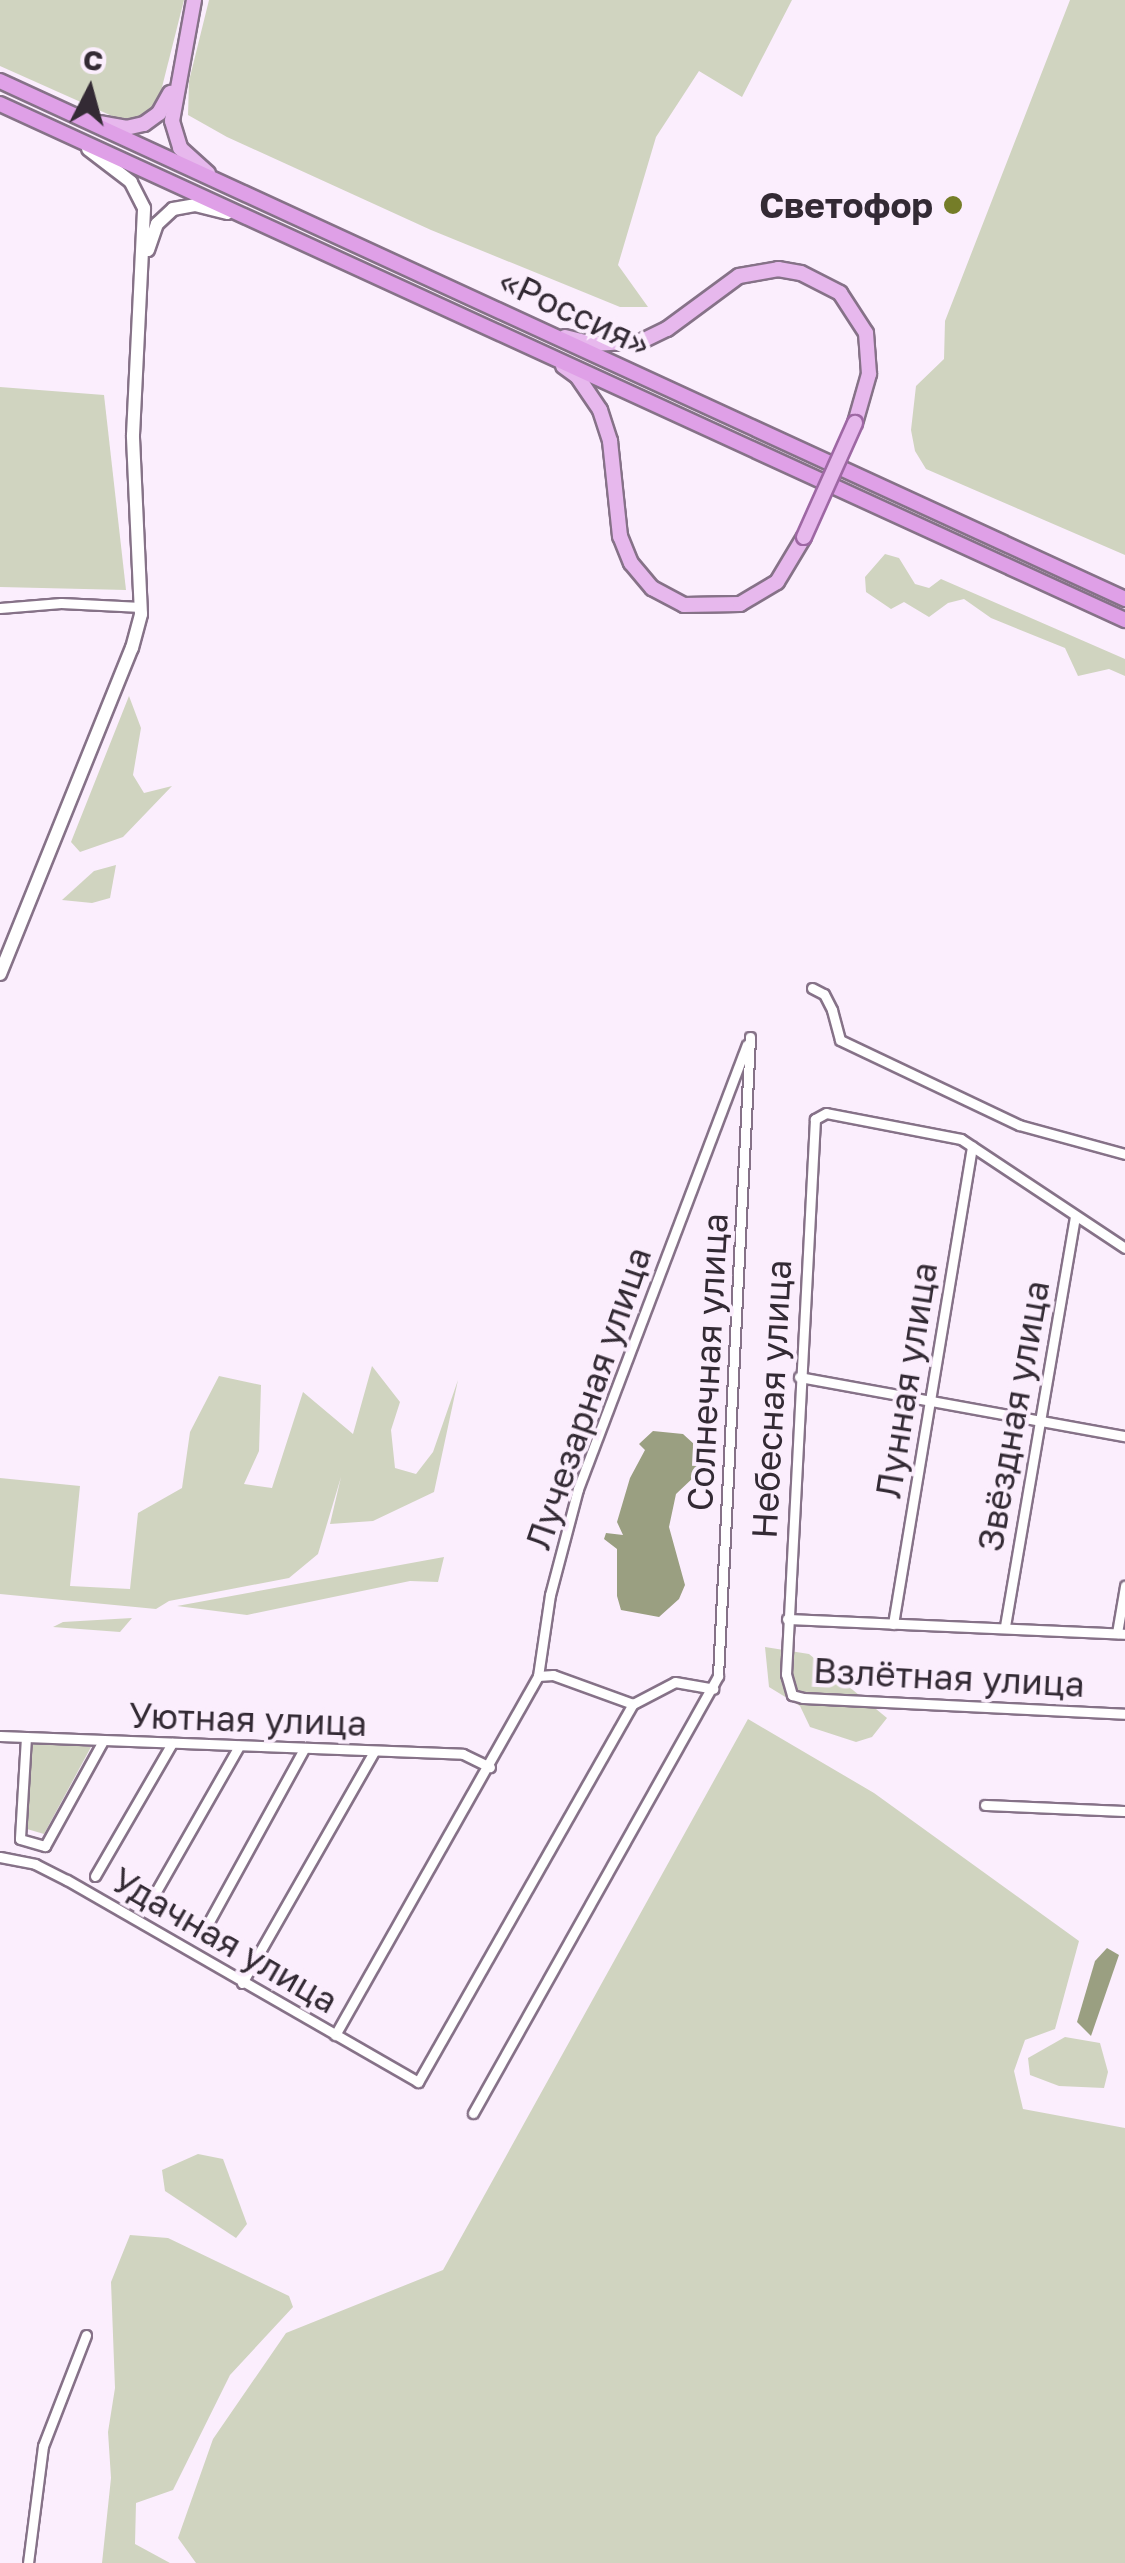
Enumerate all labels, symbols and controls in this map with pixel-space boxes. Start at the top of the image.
north arrow [40,40,140,140]
text: С [82,42,105,77]
place label: Светофор [759,184,933,226]
marker: Светофор [942,194,964,216]
street label: «Россия» [493,259,657,365]
street label: Солнечная улица [678,1212,736,1512]
street label: Лучезарная улица [517,1241,659,1555]
street label: Небесная улица [743,1258,799,1540]
street label: Лунная улица [867,1259,945,1501]
street label: Звёздная улица [968,1277,1058,1555]
street label: Взлётная улица [812,1649,1086,1705]
street label: Уютная улица [128,1694,368,1744]
street label: Удачная улица [105,1858,345,2022]

